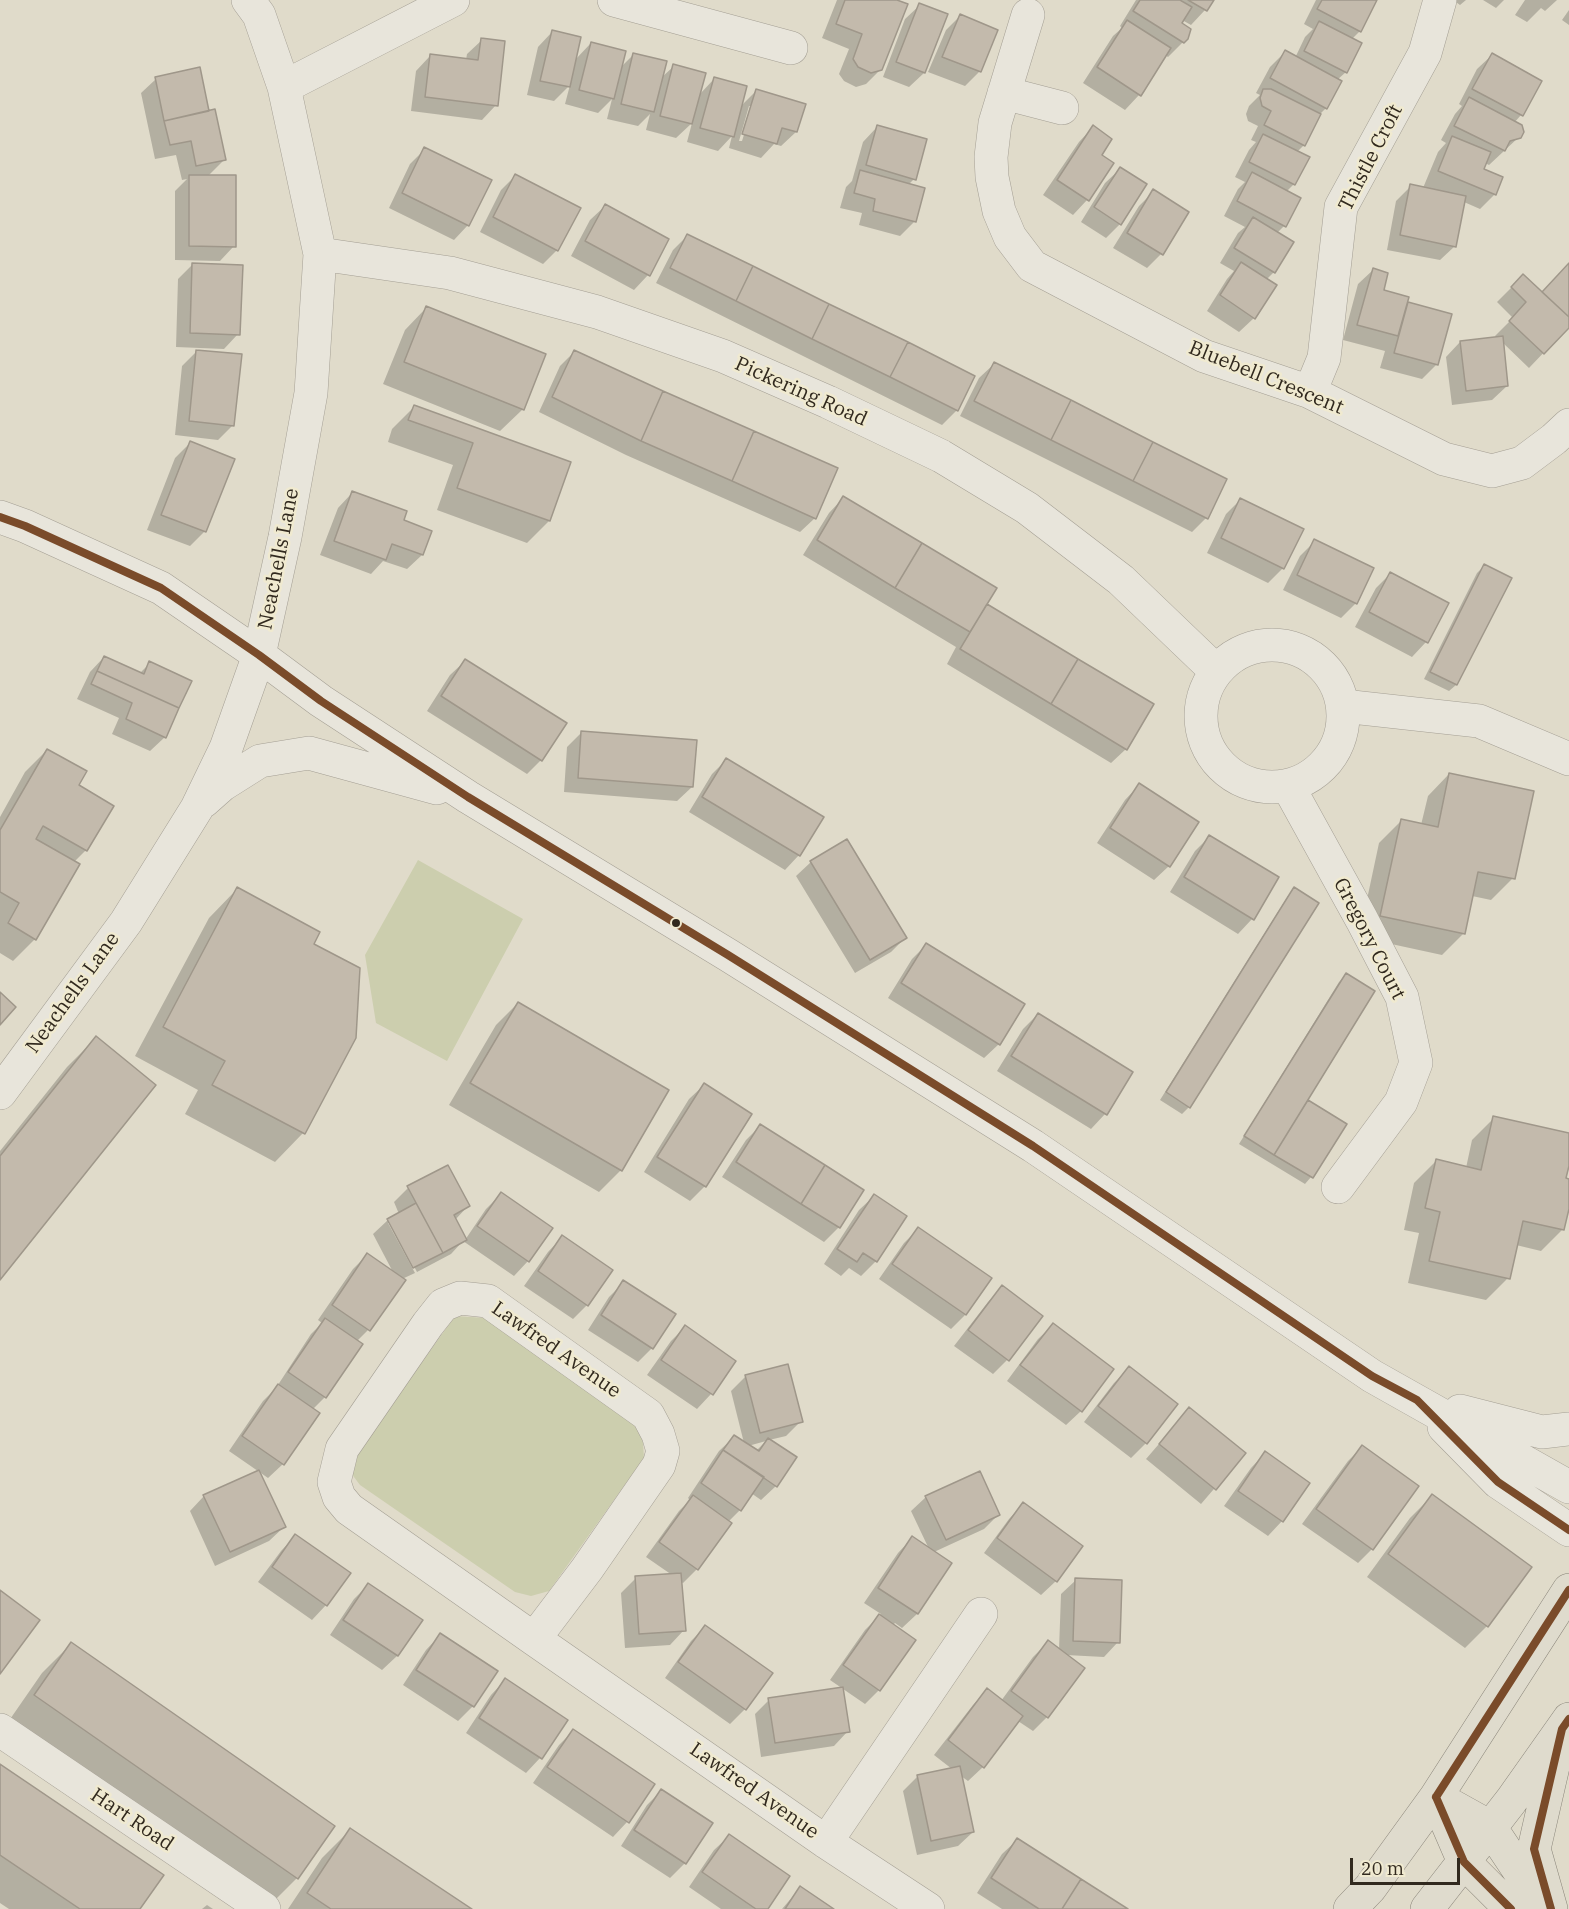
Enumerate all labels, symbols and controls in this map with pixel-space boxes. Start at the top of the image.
street label: Thistle Croft [1334,101,1408,215]
street label: Bluebell Crescent [1185,336,1347,420]
street label: Pickering Road [731,352,871,432]
street label: Neachells Lane [254,486,304,632]
street label: Gregory Court [1328,874,1410,1004]
unlabelled marker [670,917,682,929]
street label: Neachells Lane [21,928,125,1058]
street label: Lawfred Avenue [487,1297,625,1403]
street label: Lawfred Avenue [685,1738,823,1844]
street label: Hart Road [86,1783,178,1857]
scale bar [1353,1846,1462,1884]
text: 20 m [1361,1857,1404,1880]

